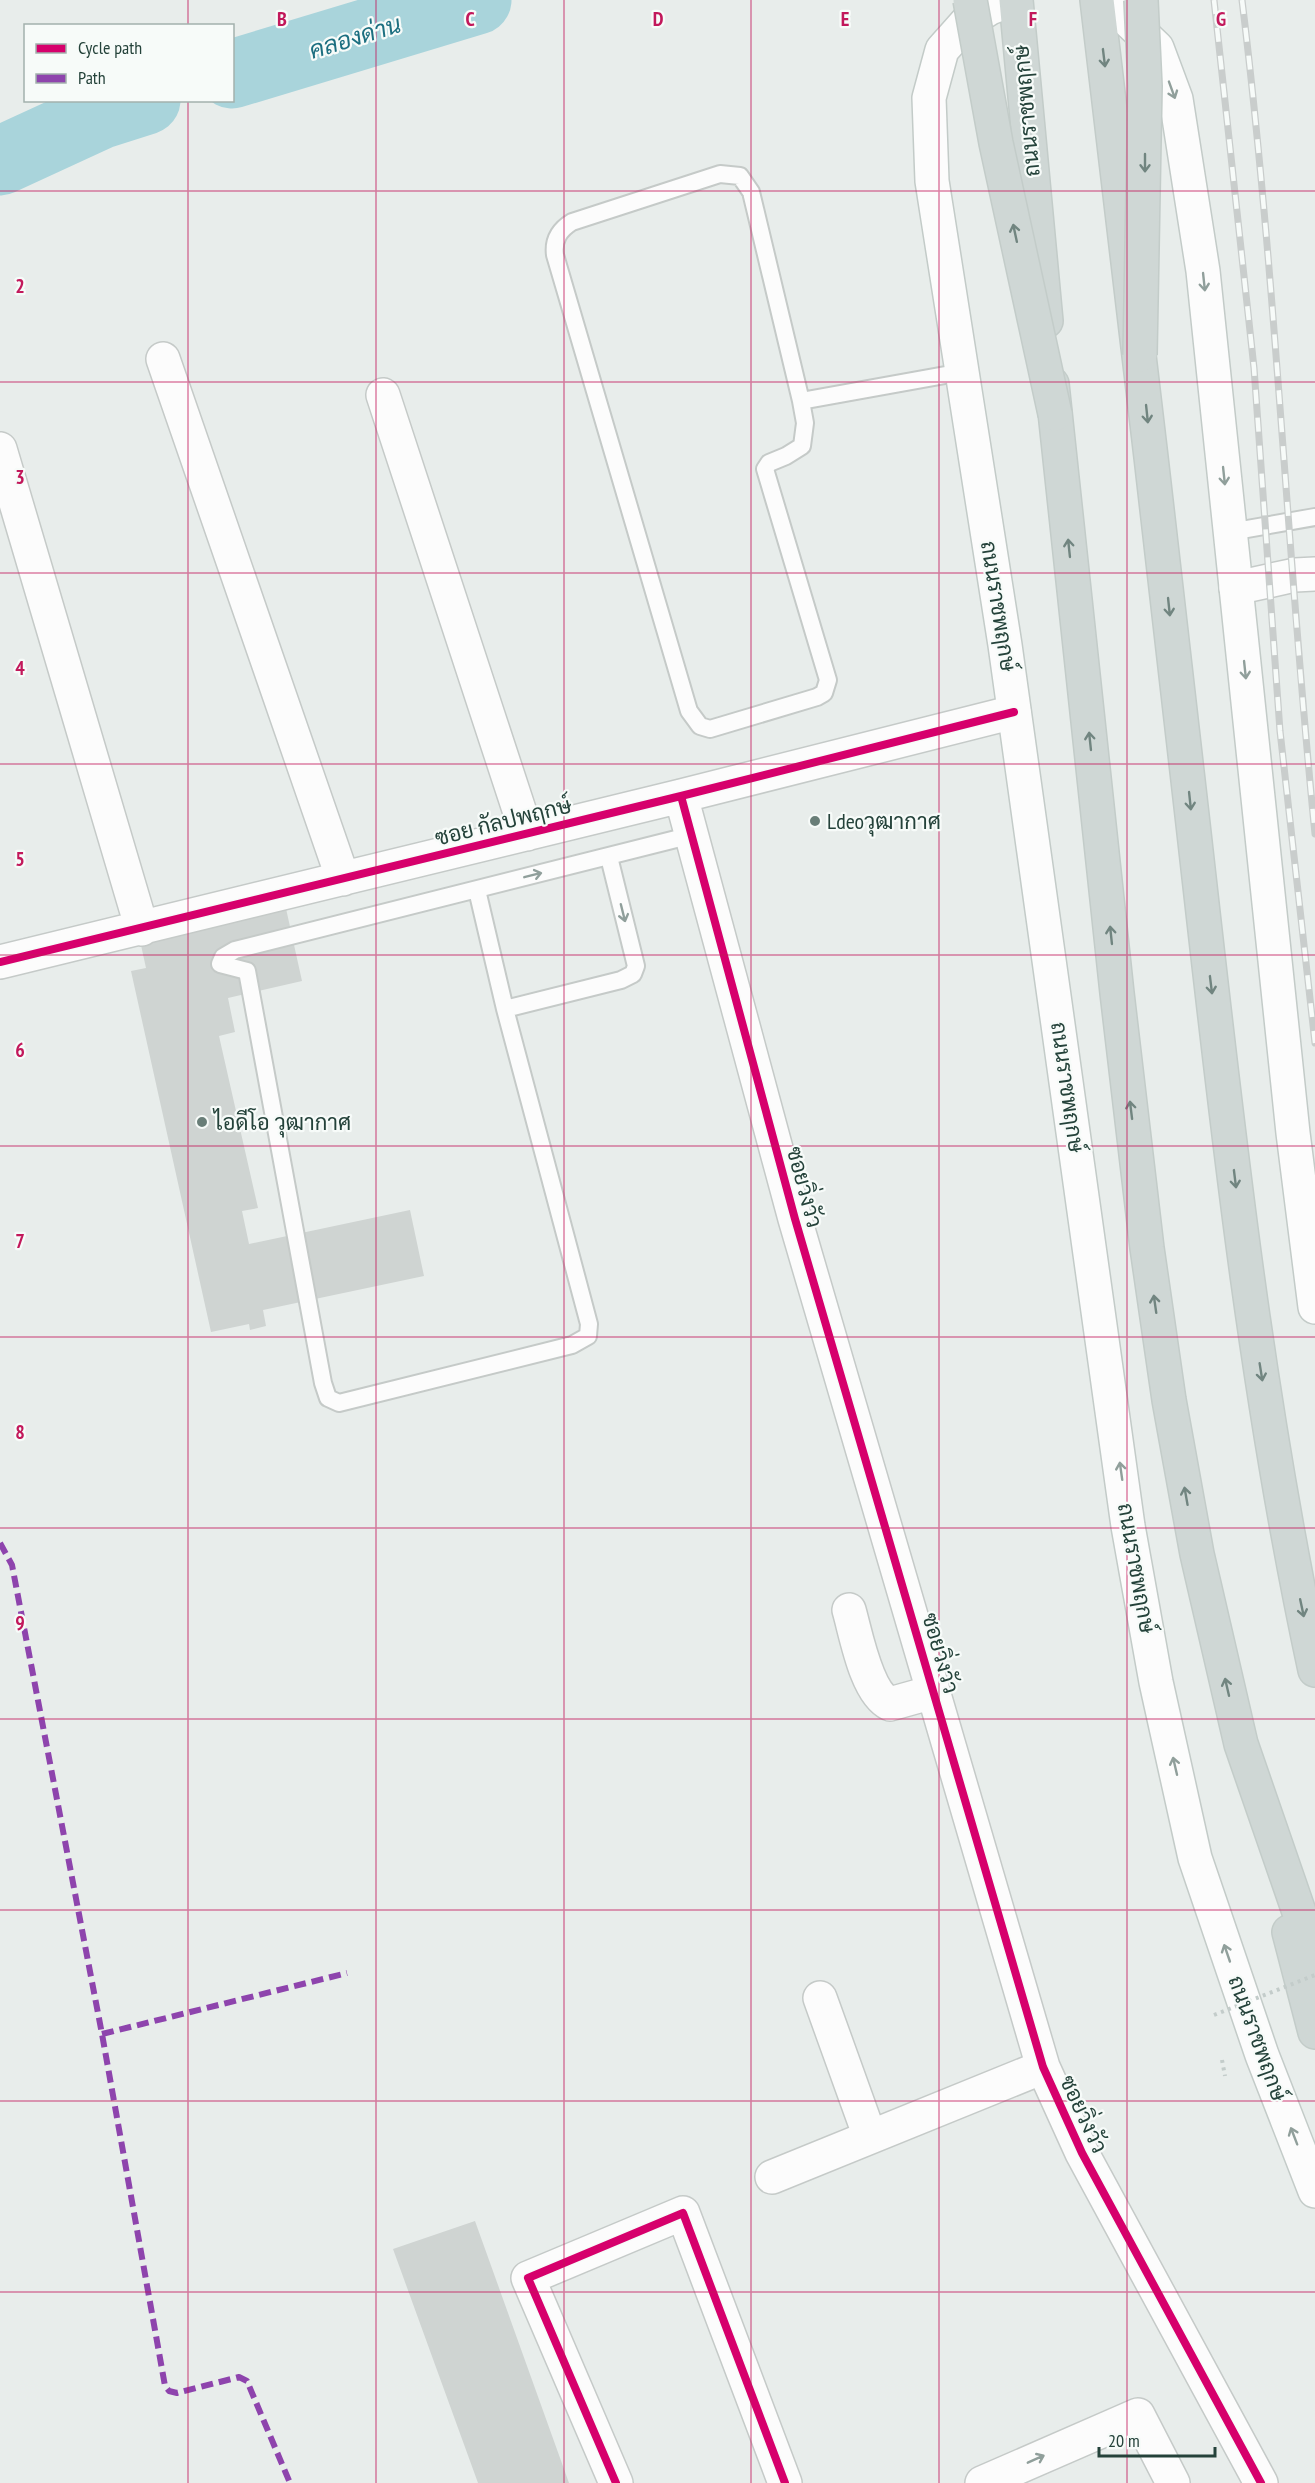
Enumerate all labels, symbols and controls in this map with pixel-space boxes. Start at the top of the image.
text: B [277,6,287,32]
text: C [465,6,475,32]
text: D [653,6,664,32]
text: E [841,6,849,32]
text: F [1029,6,1037,32]
text: G [1216,6,1226,32]
water label: คลองด่าน [305,8,405,66]
legend [24,24,234,102]
text: Cycle path [78,36,142,59]
street label: ถนนราชพฤกษ์ [1006,43,1046,178]
one-way arrow [1098,48,1109,67]
text: Path [78,66,106,89]
one-way arrow [1168,80,1179,99]
one-way arrow [1139,153,1151,173]
one-way arrow [1009,224,1021,243]
one-way arrow [1199,271,1210,291]
text: 2 [15,273,25,299]
one-way arrow [1142,403,1153,423]
text: 3 [15,464,25,490]
one-way arrow [1219,465,1230,485]
one-way arrow [1063,538,1074,558]
street label: ถนนราชพฤกษ์ [975,539,1023,674]
one-way arrow [1163,597,1174,617]
text: 4 [15,655,25,681]
one-way arrow [1240,659,1251,679]
one-way arrow [1084,732,1095,752]
street label: ซอย กัลปพฤกษ์ [432,790,575,851]
one-way arrow [1185,791,1196,811]
place label: Ldeoวุฒากาศ [827,807,941,837]
marker: Ldeoวุฒากาศ [808,814,822,828]
text: 5 [15,846,25,872]
one-way arrow [524,869,543,881]
one-way arrow [618,904,629,923]
one-way arrow [1105,926,1116,946]
one-way arrow [1206,975,1217,995]
street label: ถนนราชพฤกษ์ [1045,1020,1091,1155]
text: 6 [15,1037,25,1063]
one-way arrow [1125,1101,1136,1121]
place label: ไอดีโอ วุฒากาศ [212,1108,351,1138]
marker: ไอดีโอ วุฒากาศ [195,1115,209,1129]
street label: ซอยวิ่งวัว [781,1142,833,1231]
one-way arrow [1230,1168,1241,1188]
text: 7 [15,1228,25,1254]
one-way arrow [1150,1294,1161,1314]
one-way arrow [1256,1362,1267,1381]
text: 8 [15,1419,25,1445]
one-way arrow [1115,1461,1126,1481]
one-way arrow [1181,1487,1192,1507]
street label: ถนนราชพฤกษ์ [1112,1501,1162,1636]
one-way arrow [1296,1598,1308,1617]
street label: ซอยวิ่งวัว [916,1608,970,1697]
text: 9 [15,1610,25,1636]
one-way arrow [1221,1678,1233,1697]
one-way arrow [1169,1756,1180,1776]
one-way arrow [1221,1944,1232,1963]
street label: ถนนราชพฤกษ์ [1222,1971,1294,2106]
street label: ซอยวิ่งวัว [1054,2069,1118,2157]
one-way arrow [1288,2128,1299,2146]
scale bar [1099,2420,1214,2458]
text: 20 m [1108,2429,1140,2452]
one-way arrow [1026,2453,1044,2465]

